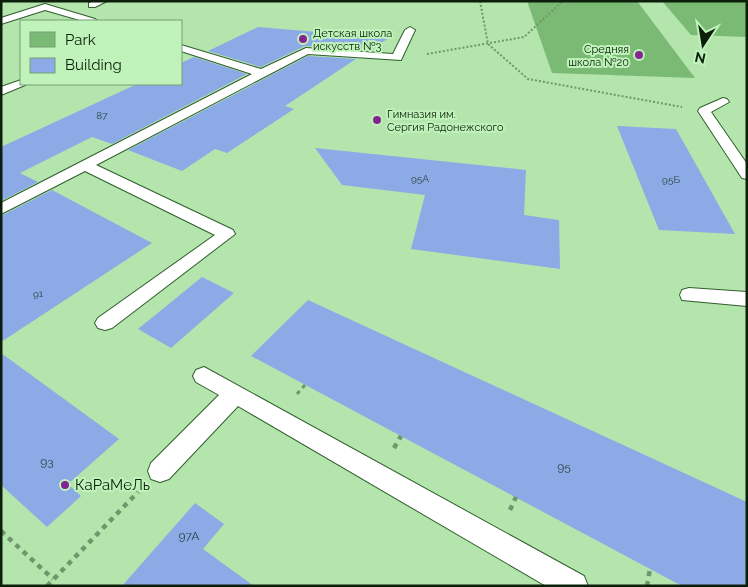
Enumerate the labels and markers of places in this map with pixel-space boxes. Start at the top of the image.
place label: Детская школа искусств №3 [313,27,392,53]
marker: Детская школа искусств №3 [297,33,309,45]
place label: Средняя школа №20 [568,43,629,69]
marker: Средняя школа №20 [633,49,645,61]
place label: Гимназия им. Сергия Радонежского [387,108,504,134]
marker: Гимназия им. Сергия Радонежского [371,114,383,126]
place label: КаРаМеЛь [75,476,150,494]
marker: КаРаМеЛь [59,479,71,491]

